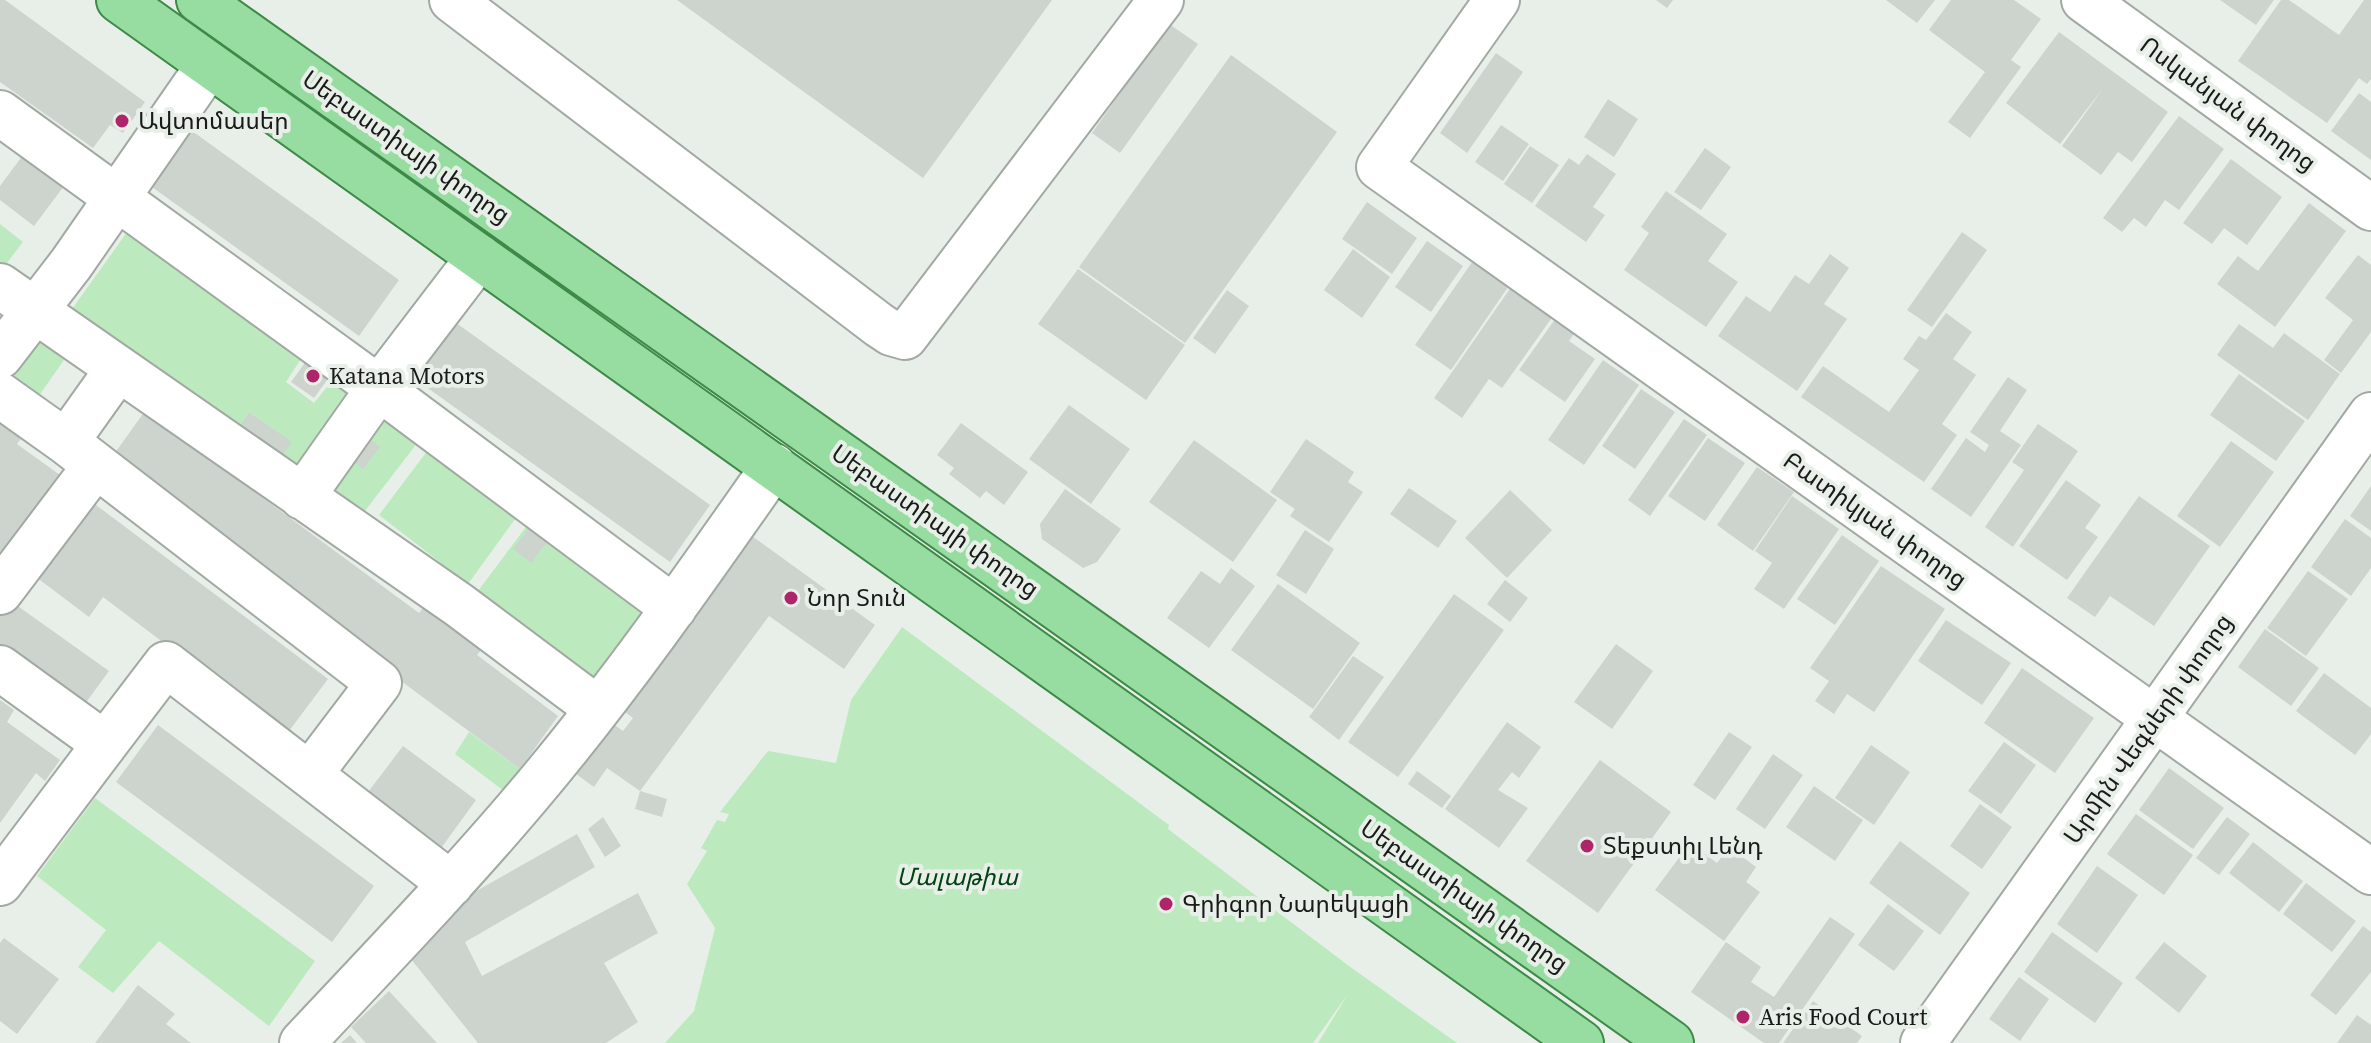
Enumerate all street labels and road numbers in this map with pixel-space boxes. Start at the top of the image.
street label: Ոսկանյան փողոց [2134,29,2323,179]
street label: Սեբաստիայի փողոց [296,62,517,231]
street label: Սեբաստիայի փողոց [825,436,1046,605]
street label: Բատիկյան փողոց [1777,444,1974,595]
street label: Արմին Վեգների փողոց [2055,607,2240,850]
street label: Սեբաստիայի փողոց [1354,811,1575,980]

